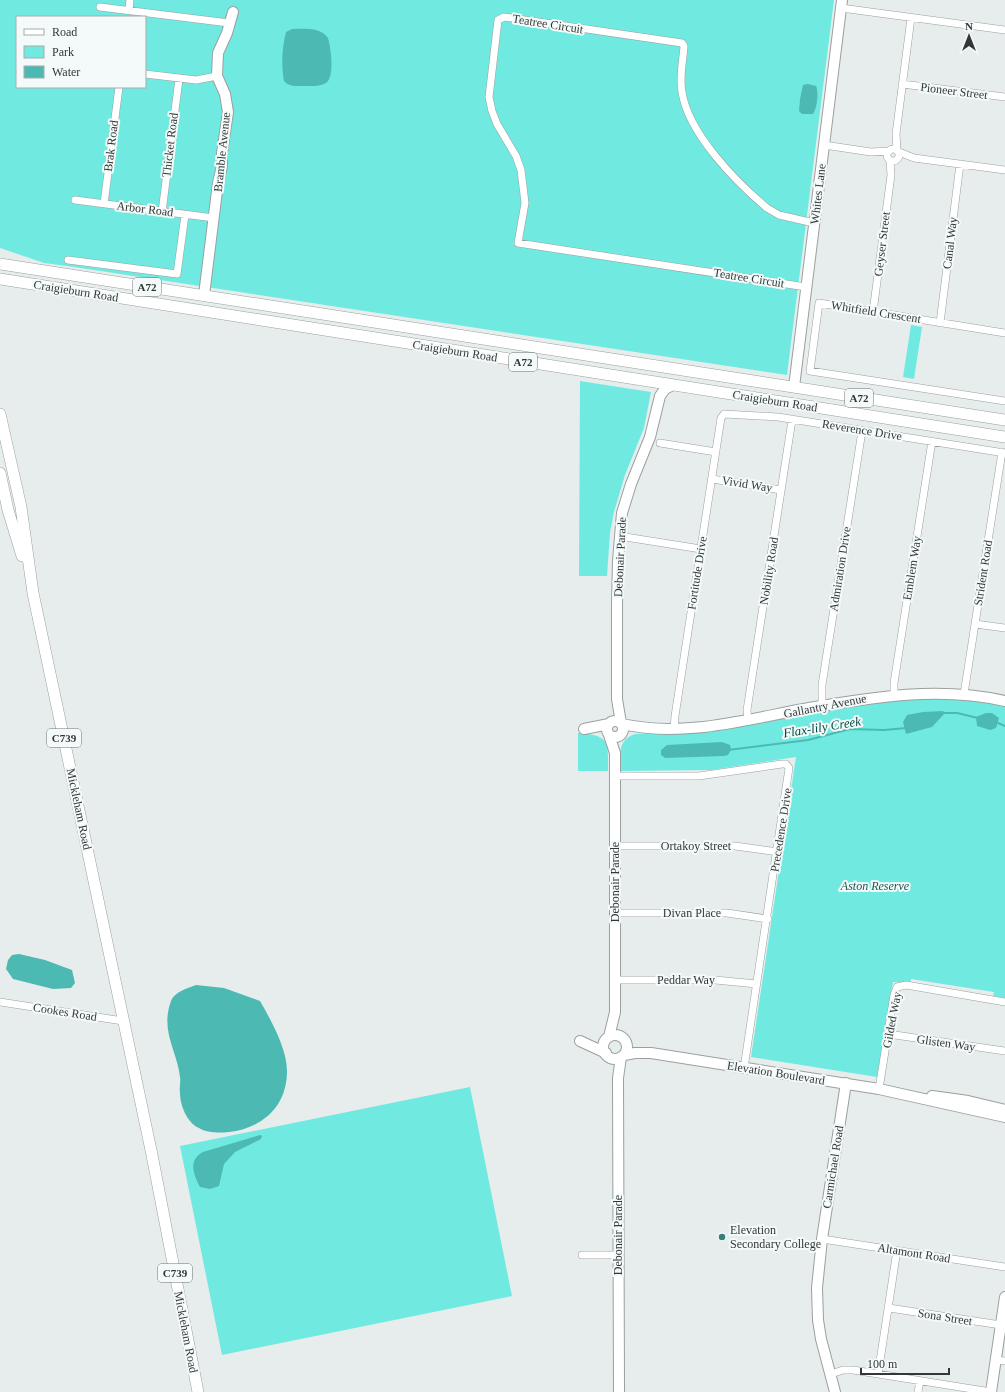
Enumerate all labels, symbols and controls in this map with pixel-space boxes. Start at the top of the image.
street label: Teatree Circuit [512,11,585,37]
legend [16,16,146,88]
north arrow [949,16,989,56]
text: N [965,20,973,32]
text: Road [52,25,77,39]
text: Park [52,45,74,59]
text: Water [52,65,80,79]
street label: Pioneer Street [920,80,989,102]
street label: Bramble Avenue [211,111,233,193]
street label: Thicket Road [159,112,181,178]
street label: Brak Road [101,120,121,172]
street label: Whites Lane [807,163,829,225]
street label: Arbor Road [116,199,174,219]
street label: Geyser Street [871,210,893,277]
street label: Canal Way [940,216,960,270]
street label: Teatree Circuit [713,265,786,291]
street label: Craigieburn Road [33,277,119,305]
road number: A72 [133,278,161,296]
street label: Whitfield Crescent [830,298,923,326]
street label: Craigieburn Road [412,337,498,365]
road number: A72 [509,353,537,371]
street label: Craigieburn Road [732,387,818,415]
road number: A72 [845,389,873,407]
street label: Reverence Drive [821,417,903,443]
street label: Vivid Way [721,473,773,495]
street label: Debonair Parade [611,517,629,597]
street label: Admiration Drive [826,526,854,612]
street label: Fortitude Drive [684,535,710,611]
street label: Emblem Way [900,535,924,601]
street label: Nobility Road [757,536,781,606]
street label: Strident Road [971,539,995,607]
street label: Gallantry Avenue [782,691,868,721]
water label: Flax-lily Creek [781,713,862,741]
road number: C739 [47,729,81,747]
street label: Mickleham Road [64,767,94,851]
street label: Precedence Drive [767,787,795,873]
street label: Ortakoy Street [661,839,732,853]
street label: Debonair Parade [608,842,622,922]
park label: Aston Reserve [840,879,910,893]
street label: Divan Place [663,906,721,920]
street label: Peddar Way [657,973,715,987]
street label: Gilded Way [880,991,904,1049]
street label: Cookes Road [32,1000,98,1024]
street label: Glisten Way [916,1032,976,1054]
street label: Elevation Boulevard [726,1058,826,1088]
street label: Carmichael Road [820,1125,846,1209]
street label: Debonair Parade [611,1195,625,1275]
place label: Elevation Secondary College [730,1223,821,1251]
marker: Elevation Secondary College [717,1232,727,1242]
street label: Altamont Road [877,1240,951,1266]
road number: C739 [158,1264,192,1282]
street label: Mickleham Road [171,1290,201,1374]
street label: Sona Street [917,1306,974,1328]
scale bar [861,1350,949,1376]
text: 100 m [867,1357,898,1371]

